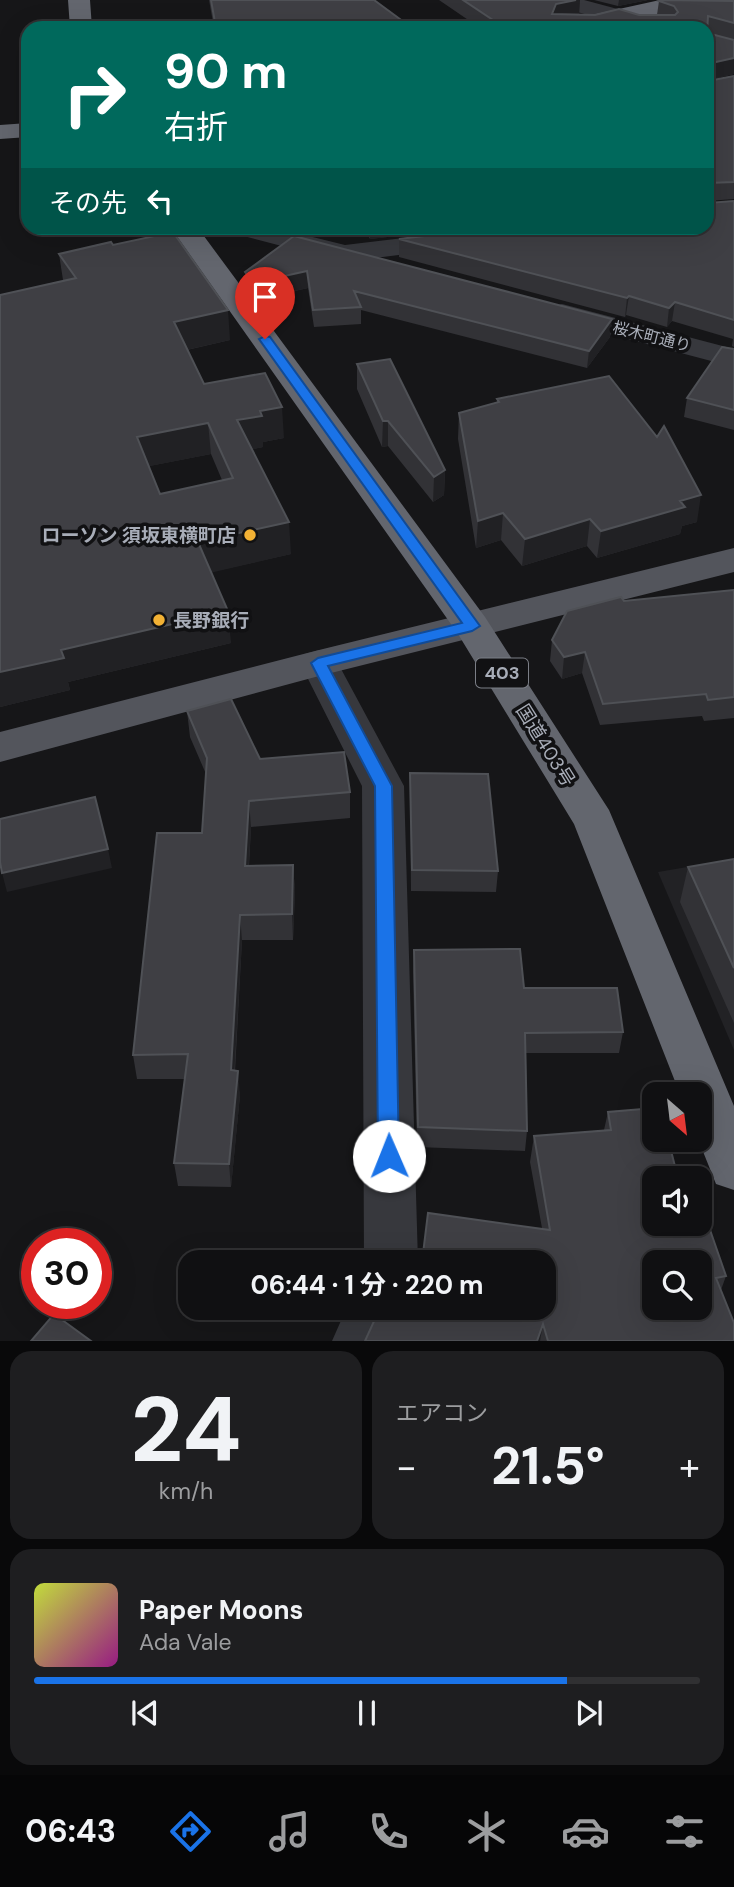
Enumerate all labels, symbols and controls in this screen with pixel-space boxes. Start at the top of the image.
text: 90 m [164,39,287,103]
icon: right [49,49,140,140]
text: 右折 [164,106,228,148]
icon: left [141,182,179,220]
text: その先 [49,186,127,220]
pin [235,267,295,339]
icon: arrive [246,278,284,316]
street label: 桜木町通り [611,317,693,356]
place label: ローソン 須坂東横町店 [42,523,236,548]
marker: ローソン 須坂東横町店 [242,527,258,543]
place label: 長野銀行 [173,608,249,633]
marker: 長野銀行 [151,612,167,628]
road number: 403 [476,658,528,688]
street label: 国道403号 [510,699,581,791]
north arrow [642,1082,712,1152]
map controls [642,1082,712,1320]
position arrow [352,1119,426,1193]
button: sound [642,1166,712,1236]
speed limit sign: 30 [21,1228,112,1319]
button: search [642,1250,712,1320]
text: 06:44 · 1 分 · 220 m [250,1268,484,1302]
text: 24 [130,1371,242,1489]
text: エアコン [396,1398,488,1428]
text: 21.5° [491,1432,605,1500]
text: − [396,1442,417,1492]
text: + [679,1442,700,1492]
text: km/h [159,1476,213,1506]
text: Paper Moons [139,1593,303,1627]
text: Ada Vale [139,1627,232,1657]
icon: previous [126,1694,164,1732]
icon: pause [348,1694,386,1732]
icon: next [570,1694,608,1732]
icon: directions [166,1807,215,1856]
icon: music [265,1807,314,1856]
icon: phone [364,1807,413,1856]
icon: climate [462,1807,511,1856]
icon: car [561,1807,610,1856]
icon: filters [660,1807,709,1856]
text: 06:43 [25,1810,116,1852]

